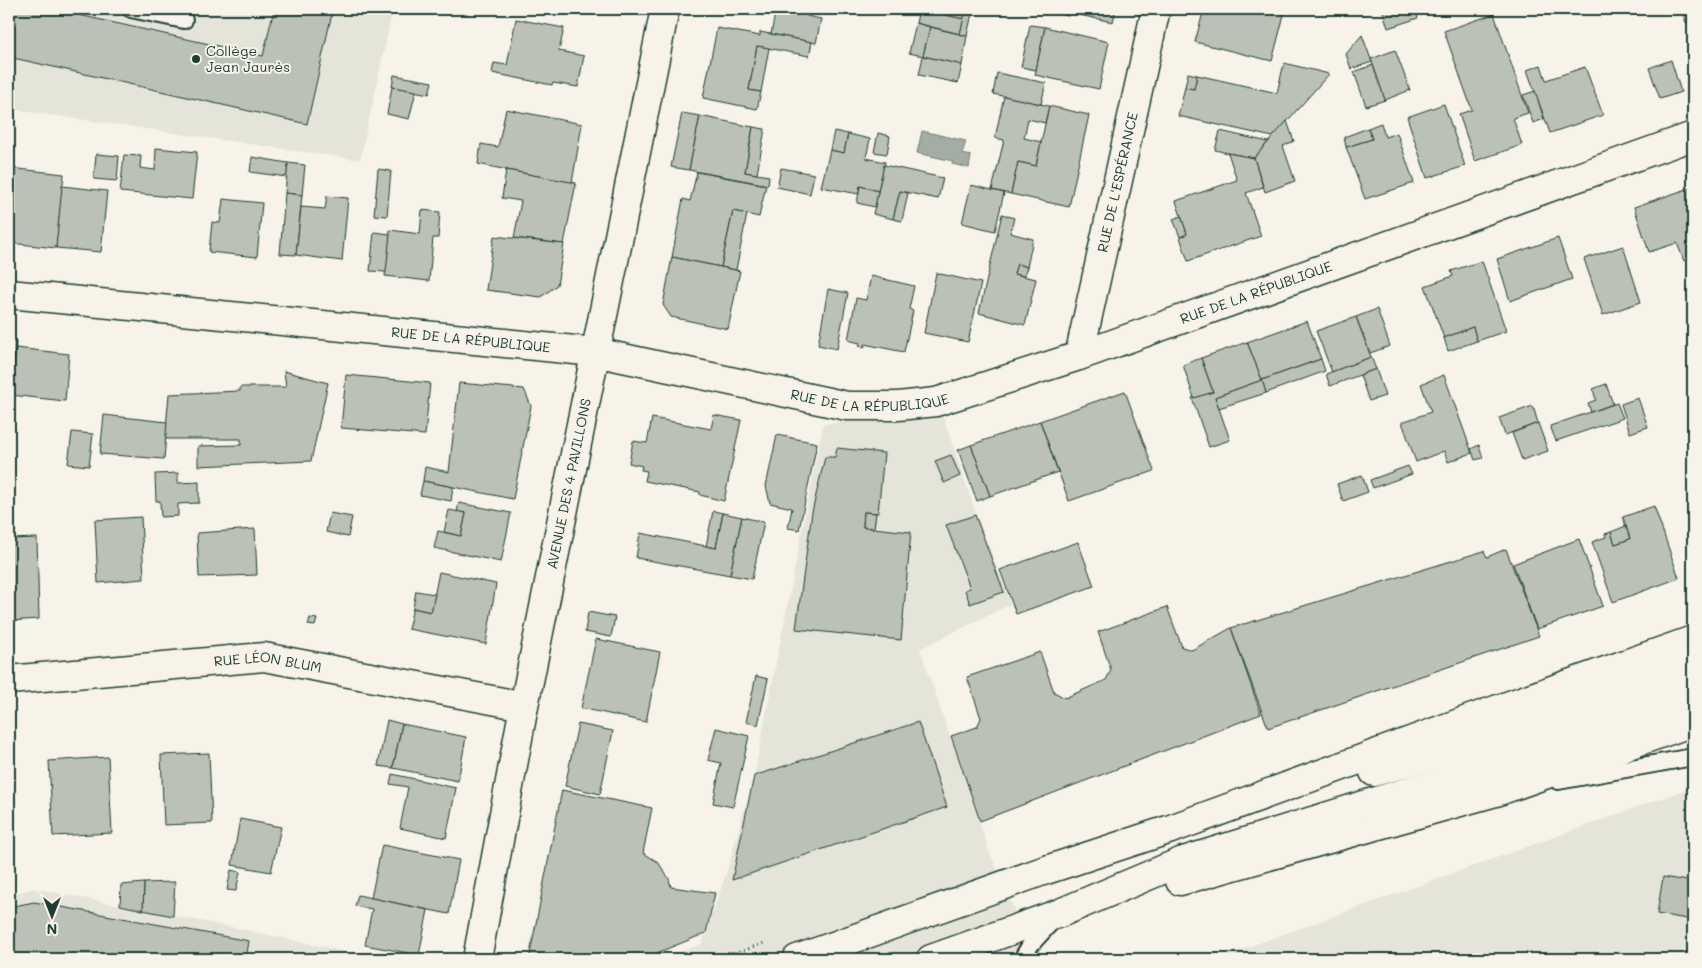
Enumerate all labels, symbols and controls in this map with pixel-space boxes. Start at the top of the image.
place label: Collège Jean Jaurès [206,41,290,76]
marker: Collège Jean Jaurès [190,53,202,65]
street label: RUE DE L'ESPÉRANCE [1092,110,1142,254]
street label: RUE DE LA RÉPUBLIQUE [1177,256,1334,328]
street label: RUE DE LA RÉPUBLIQUE [390,322,551,357]
street label: RUE DE LA RÉPUBLIQUE [789,384,951,416]
street label: AVENUE DES 4 PAVILLONS [542,397,595,571]
street label: RUE LÉON BLUM [213,646,323,677]
north arrow [28,890,78,940]
text: N [47,920,57,939]

